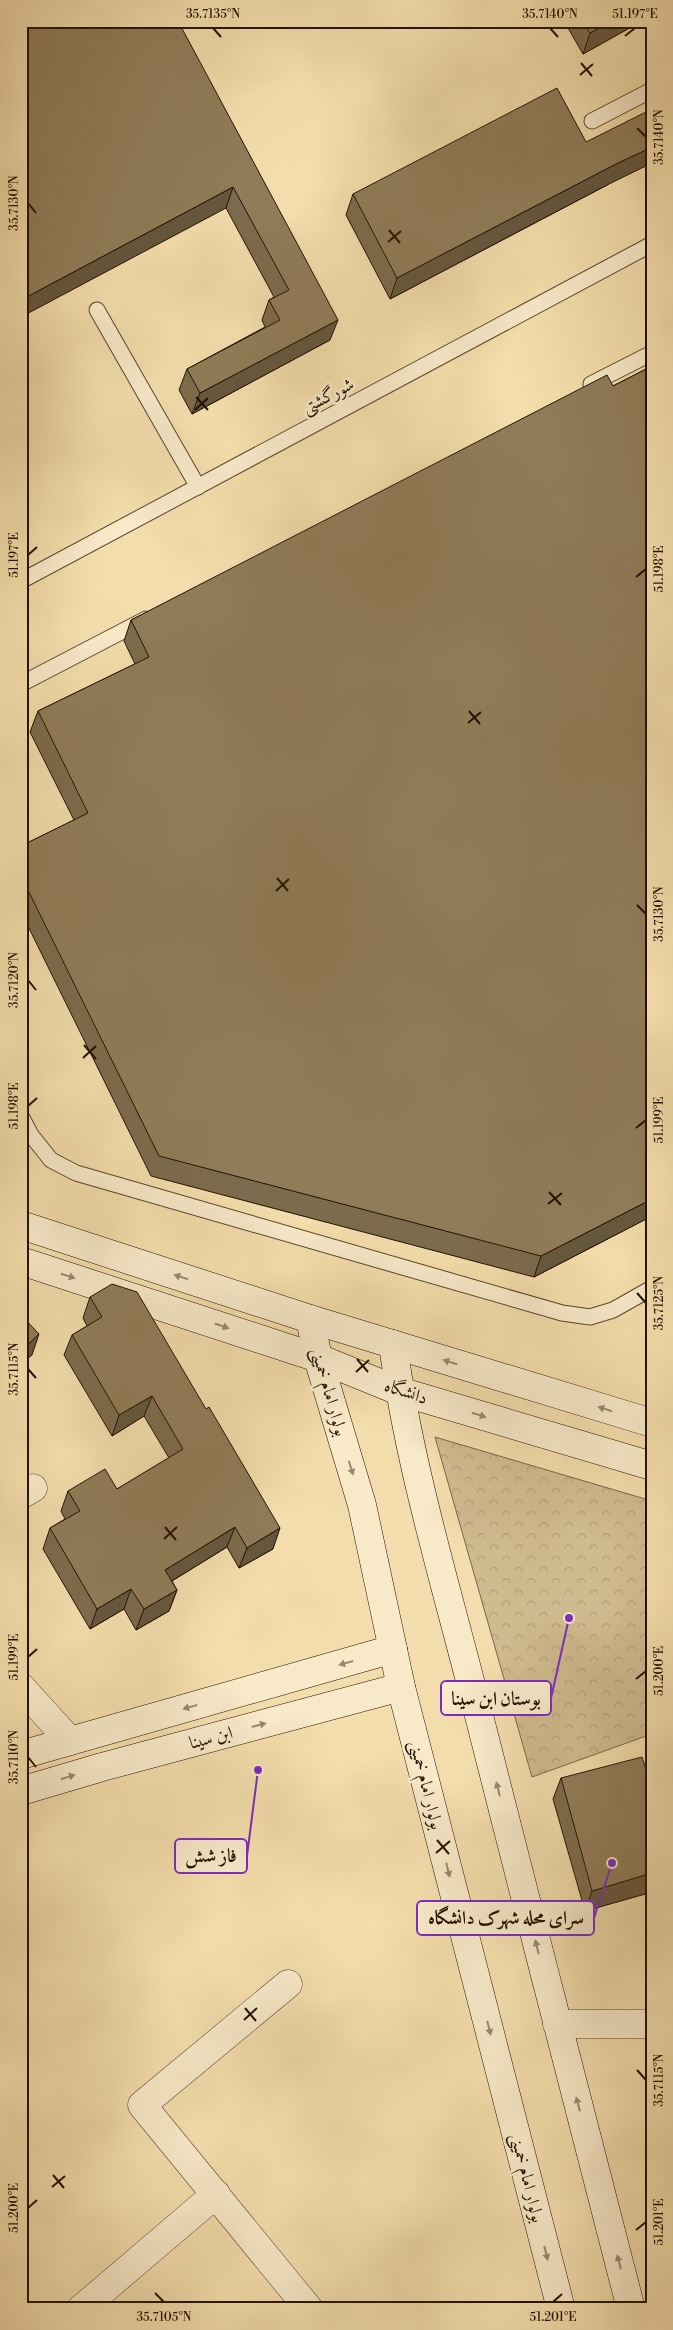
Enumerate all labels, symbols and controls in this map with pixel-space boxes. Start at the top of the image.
text: 35.7135°N [186,7,240,22]
text: 35.7140°N [522,7,578,22]
text: 51.197°E [612,7,658,22]
text: 35.7140°N [652,109,667,165]
text: 35.7130°N [7,175,22,231]
street label: شورگشتی [298,373,359,420]
text: 51.197°E [7,532,22,578]
text: 51.198°E [652,546,667,592]
text: 35.7130°N [652,886,667,942]
text: 35.7120°N [7,952,22,1008]
text: 51.198°E [7,1083,22,1129]
text: 51.199°E [652,1097,667,1143]
one-way arrow [60,1272,75,1280]
one-way arrow [173,1273,188,1280]
text: 35.7125°N [652,1276,667,1330]
one-way arrow [215,1323,230,1330]
text: 35.7115°N [7,1342,22,1396]
street label: بولوار امام خمینی [302,1345,353,1440]
one-way arrow [442,1357,457,1365]
street label: دانشگاه [381,1373,431,1410]
one-way arrow [597,1405,612,1413]
one-way arrow [472,1411,487,1419]
one-way arrow [348,1460,355,1475]
text: 51.199°E [7,1634,22,1680]
text: 51.200°E [652,1646,667,1696]
one-way arrow [338,1659,353,1667]
callout: بوستان ابن سینا [441,1681,551,1715]
text: بوستان ابن سینا [451,1687,541,1711]
one-way arrow [182,1704,197,1712]
street label: ابن سینا [187,1721,235,1755]
one-way arrow [251,1721,266,1729]
text: 35.7110°N [7,1730,22,1784]
street label: بولوار امام خمینی [400,1738,448,1833]
one-way arrow [61,1773,76,1781]
one-way arrow [494,1782,502,1797]
callout: فاز شش [175,1839,247,1873]
text: فاز شش [185,1844,237,1869]
one-way arrow [444,1863,452,1878]
callout: سرای محله شهرک دانشگاه [417,1901,594,1935]
text: سرای محله شهرک دانشگاه [428,1905,584,1930]
one-way arrow [533,1940,541,1955]
one-way arrow [485,2020,493,2035]
text: 35.7115°N [652,2053,667,2107]
one-way arrow [574,2097,582,2112]
street label: بولوار امام خمینی [501,2131,549,2226]
text: 51.200°E [7,2183,22,2233]
text: 51.201°E [652,2199,667,2245]
one-way arrow [543,2245,551,2260]
one-way arrow [615,2254,623,2269]
text: 35.7105°N [136,2310,192,2325]
text: 51.201°E [530,2310,576,2325]

